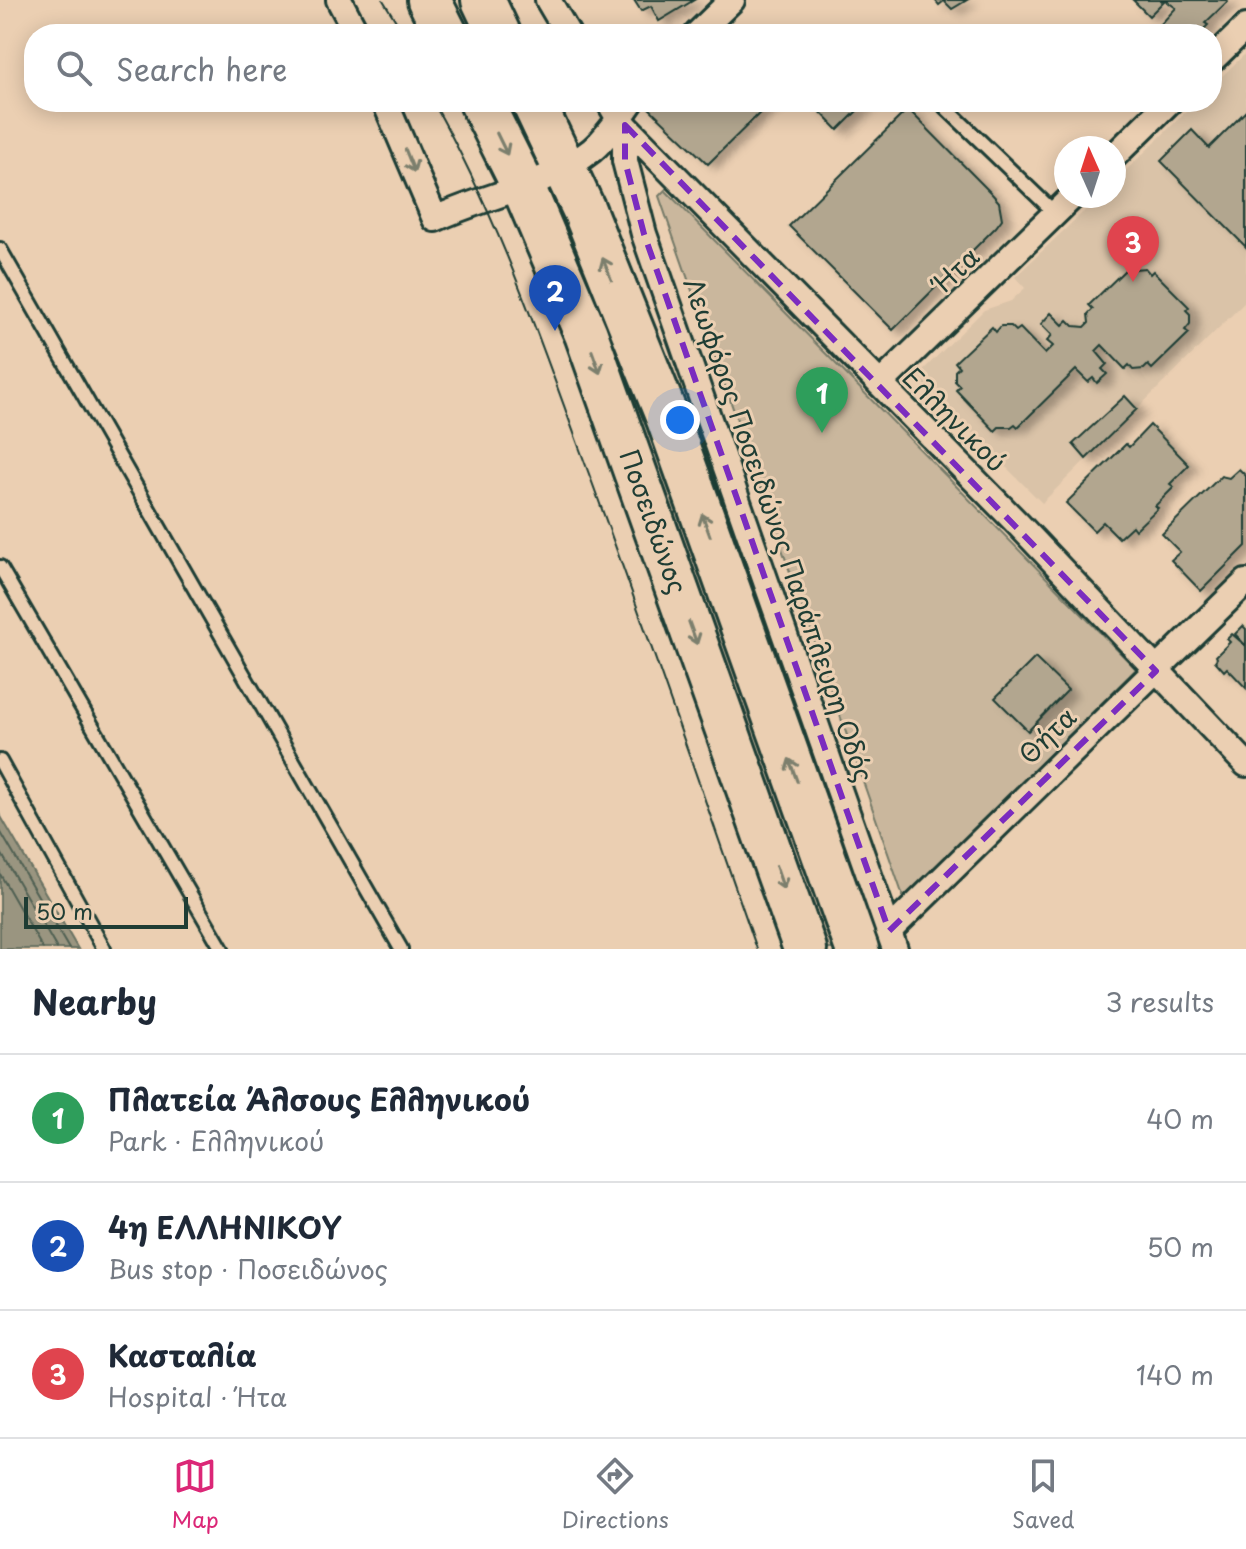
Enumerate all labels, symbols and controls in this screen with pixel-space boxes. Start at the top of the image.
search box [24,24,1222,112]
icon: search [52,46,96,90]
text: Search here [116,46,288,91]
one-way arrow [495,132,510,156]
north arrow [1054,136,1126,208]
one-way arrow [403,148,418,173]
pin: 3 [1107,216,1159,282]
street label: Ήτα [921,237,988,303]
one-way arrow [599,257,614,282]
pin: 2 [529,265,581,331]
street label: Λεωφόρος Ποσειδώνος Παράπλευρη Οδός [675,272,884,787]
one-way arrow [590,349,604,373]
street label: Ελληνικού [894,358,1016,480]
pin: 1 [796,367,848,433]
your location [660,400,700,440]
street label: Ποσειδώνος [611,444,698,599]
one-way arrow [697,513,712,538]
one-way arrow [687,620,701,645]
street label: Θήτα [1009,697,1085,772]
one-way arrow [785,758,799,783]
one-way arrow [774,865,789,890]
scale bar [24,893,188,929]
text: 50 m [36,894,93,927]
text: Nearby [32,975,157,1027]
text: 3 results [1106,982,1214,1021]
text: Πλατεία Άλσους Ελληνικού [108,1076,530,1121]
text: 1 [52,1099,64,1138]
text: 40 m [1146,1099,1214,1138]
text: Park · Ελληνικού [108,1121,324,1160]
text: 4η ΕΛΛΗΝΙΚΟΥ [108,1204,341,1249]
text: 2 [49,1227,67,1266]
text: 50 m [1147,1227,1214,1266]
text: Bus stop · Ποσειδώνος [108,1249,388,1288]
text: Κασταλία [108,1332,257,1377]
text: 3 [49,1355,67,1394]
text: 140 m [1136,1355,1214,1394]
text: Hospital · Ήτα [108,1377,287,1416]
tab: Map [172,1454,219,1535]
tab: Directions [562,1454,669,1535]
tab: Saved [1012,1454,1074,1535]

